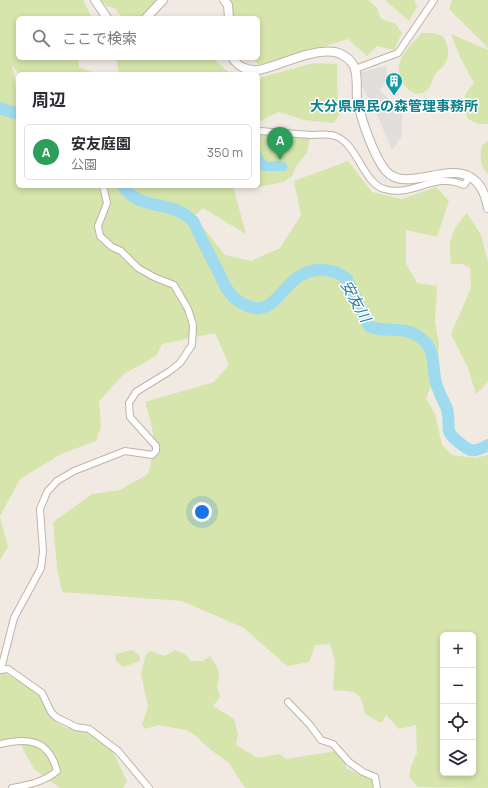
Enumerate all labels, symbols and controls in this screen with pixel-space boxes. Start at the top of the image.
search box [16,16,260,60]
icon: search [30,27,52,49]
text: ここで検索 [62,28,137,49]
building icon: 大分県県民の森管理事務所 [384,71,404,96]
text: 周辺 [32,88,66,111]
place label: 大分県県民の森管理事務所 [310,96,478,115]
pin: A [267,127,293,160]
text: 安友庭園 [71,133,131,154]
text: A [42,143,50,161]
text: 350 m [207,143,243,161]
text: 公園 [71,155,97,173]
water label: 安友川 [336,276,377,328]
your location [192,502,212,522]
map controls [440,632,476,776]
button: + [440,632,476,668]
button: − [440,668,476,704]
button: locate [440,704,476,740]
button: layers [440,740,476,776]

